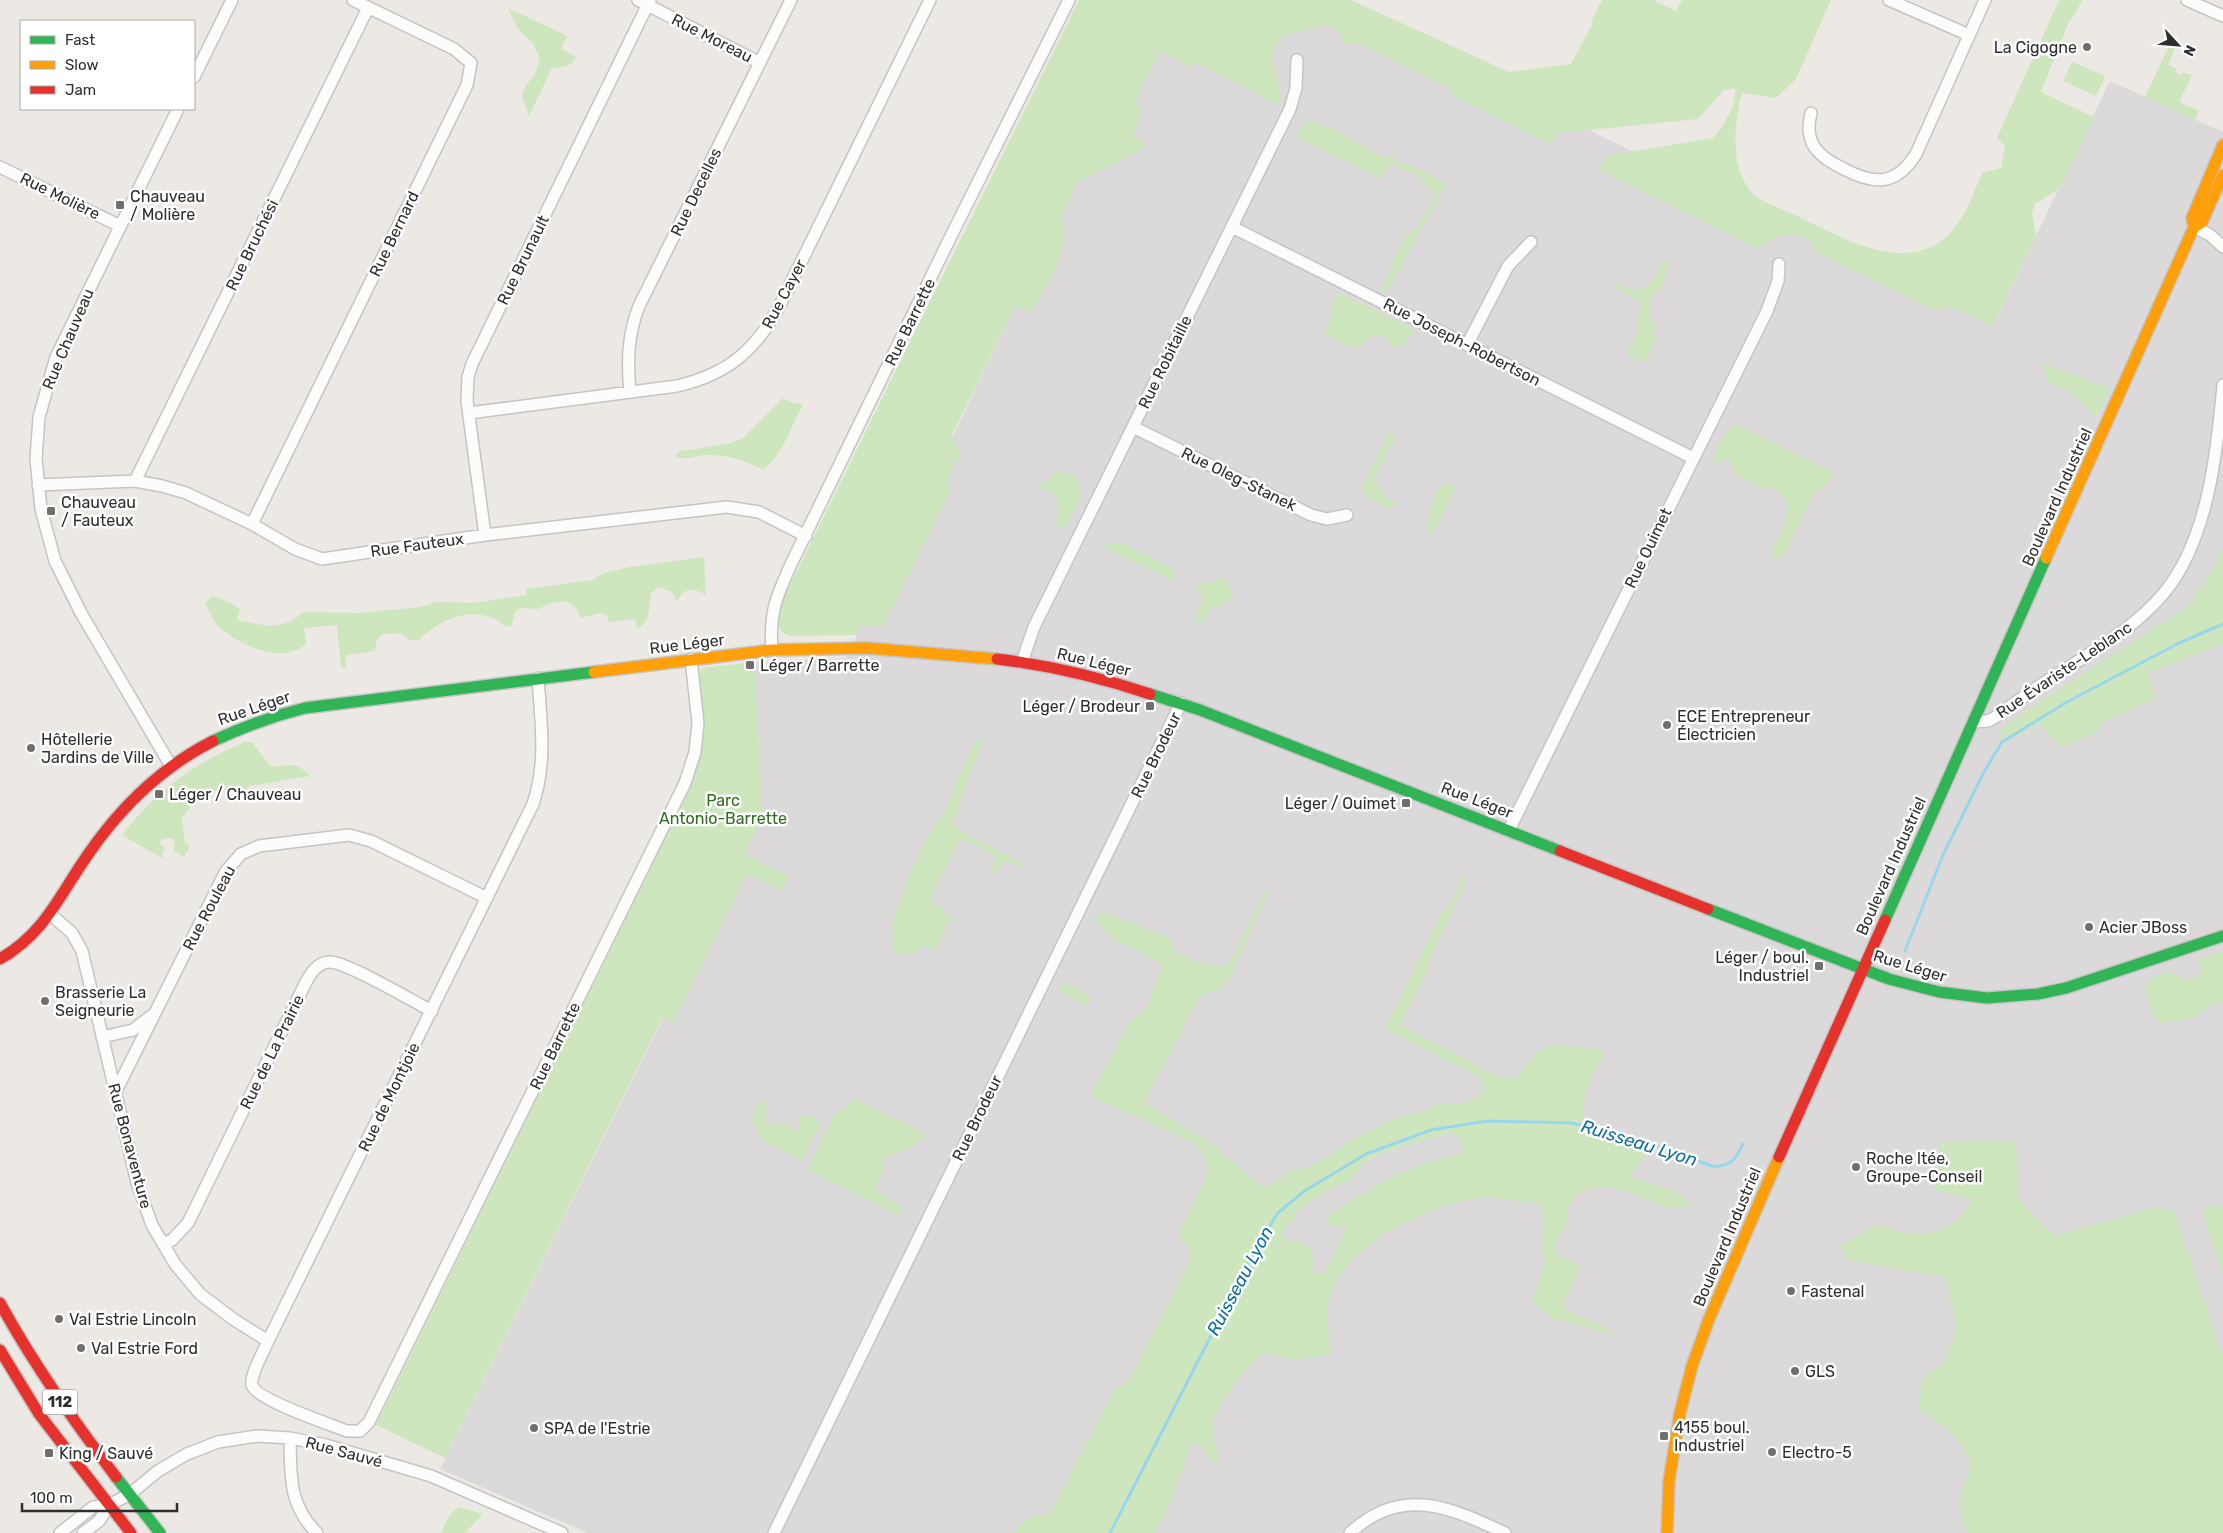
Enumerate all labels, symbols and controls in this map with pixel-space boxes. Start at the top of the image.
street label: Rue Moreau [668,10,756,66]
legend [20,20,195,110]
north arrow [2153,20,2203,70]
text: Fast [65,31,95,49]
place label: La Cigogne [1994,38,2077,57]
marker: La Cigogne [2081,41,2093,53]
text: N [2179,42,2199,59]
text: Slow [65,56,98,74]
text: Jam [65,81,96,99]
street label: Rue Decelles [666,145,726,239]
street label: Rue Molière [17,169,103,224]
place label: Chauveau / Molière [130,187,205,224]
street label: Rue Bernard [365,188,423,280]
street label: Rue Bruchési [222,196,282,294]
marker: Chauveau / Molière [114,199,126,211]
street label: Rue Brunault [493,212,553,308]
street label: Rue Cayer [758,256,810,332]
street label: Rue Barrette [881,275,939,369]
street label: Rue Chauveau [38,286,98,392]
street label: Rue Joseph-Robertson [1380,294,1544,390]
street label: Rue Robitaille [1134,312,1196,412]
street label: Boulevard Industriel [2018,425,2096,569]
street label: Rue Oleg-Stanek [1178,443,1300,515]
place label: Chauveau / Fauteux [61,493,136,530]
marker: Chauveau / Fauteux [45,505,57,517]
street label: Rue Ouimet [1620,505,1676,591]
street label: Rue Fauteux [369,529,465,561]
street label: Rue Évariste-Leblanc [1993,617,2135,722]
street label: Rue Léger [648,630,726,658]
street label: Rue Léger [1055,644,1133,680]
place label: Léger / Barrette [760,656,880,675]
marker: Léger / Barrette [744,659,756,671]
street label: Rue Léger [215,687,293,729]
place label: Léger / Brodeur [1022,697,1140,716]
marker: Léger / Brodeur [1144,700,1156,712]
place label: ECE Entrepreneur Électricien [1677,707,1810,744]
street label: Rue Brodeur [1127,709,1185,801]
marker: ECE Entrepreneur Électricien [1661,719,1673,731]
place label: Hôtellerie Jardins de Ville [41,730,154,767]
marker: Hôtellerie Jardins de Ville [25,742,37,754]
street label: Rue Léger [1438,778,1516,822]
place label: Léger / Chauveau [169,785,301,804]
marker: Léger / Chauveau [153,788,165,800]
park label: Parc Antonio-Barrette [659,791,787,828]
place label: Léger / Ouimet [1285,794,1396,813]
street label: Boulevard Industriel [1852,794,1930,938]
marker: Léger / Ouimet [1400,797,1412,809]
street label: Rue Rouleau [179,862,239,954]
place label: Acier JBoss [2099,918,2187,937]
marker: Acier JBoss [2083,921,2095,933]
street label: Rue Léger [1871,946,1949,986]
place label: Léger / boul. Industriel [1715,948,1809,985]
marker: Léger / boul. Industriel [1813,960,1825,972]
place label: Brasserie La Seigneurie [55,983,146,1020]
street label: Rue de La Prairie [236,992,308,1112]
marker: Brasserie La Seigneurie [39,995,51,1007]
street label: Rue Barrette [526,999,584,1093]
street label: Rue de Montjoie [354,1039,424,1155]
street label: Rue Brodeur [948,1072,1006,1164]
street label: Rue Bonaventure [104,1081,156,1211]
water label: Ruisseau Lyon [1578,1115,1700,1171]
place label: Roche ltée, Groupe-Conseil [1866,1149,1982,1186]
marker: Roche ltée, Groupe-Conseil [1850,1161,1862,1173]
street label: Boulevard Industriel [1689,1165,1765,1309]
water label: Ruisseau Lyon [1202,1223,1278,1339]
place label: Fastenal [1801,1282,1865,1301]
marker: Fastenal [1785,1285,1797,1297]
place label: Val Estrie Lincoln [69,1310,196,1329]
marker: Val Estrie Lincoln [53,1313,65,1325]
place label: Val Estrie Ford [91,1339,198,1358]
marker: Val Estrie Ford [75,1342,87,1354]
place label: GLS [1805,1362,1835,1381]
marker: GLS [1789,1365,1801,1377]
road number: 112 [42,1390,78,1414]
place label: 4155 boul. Industriel [1674,1418,1750,1455]
place label: SPA de l'Estrie [544,1419,651,1438]
marker: SPA de l'Estrie [528,1422,540,1434]
marker: 4155 boul. Industriel [1658,1430,1670,1442]
street label: Rue Sauvé [303,1433,385,1471]
place label: Electro-5 [1782,1443,1852,1462]
place label: King / Sauvé [59,1444,153,1463]
marker: Electro-5 [1766,1446,1778,1458]
marker: King / Sauvé [43,1447,55,1459]
scale bar [22,1480,178,1512]
text: 100 m [30,1489,72,1507]

